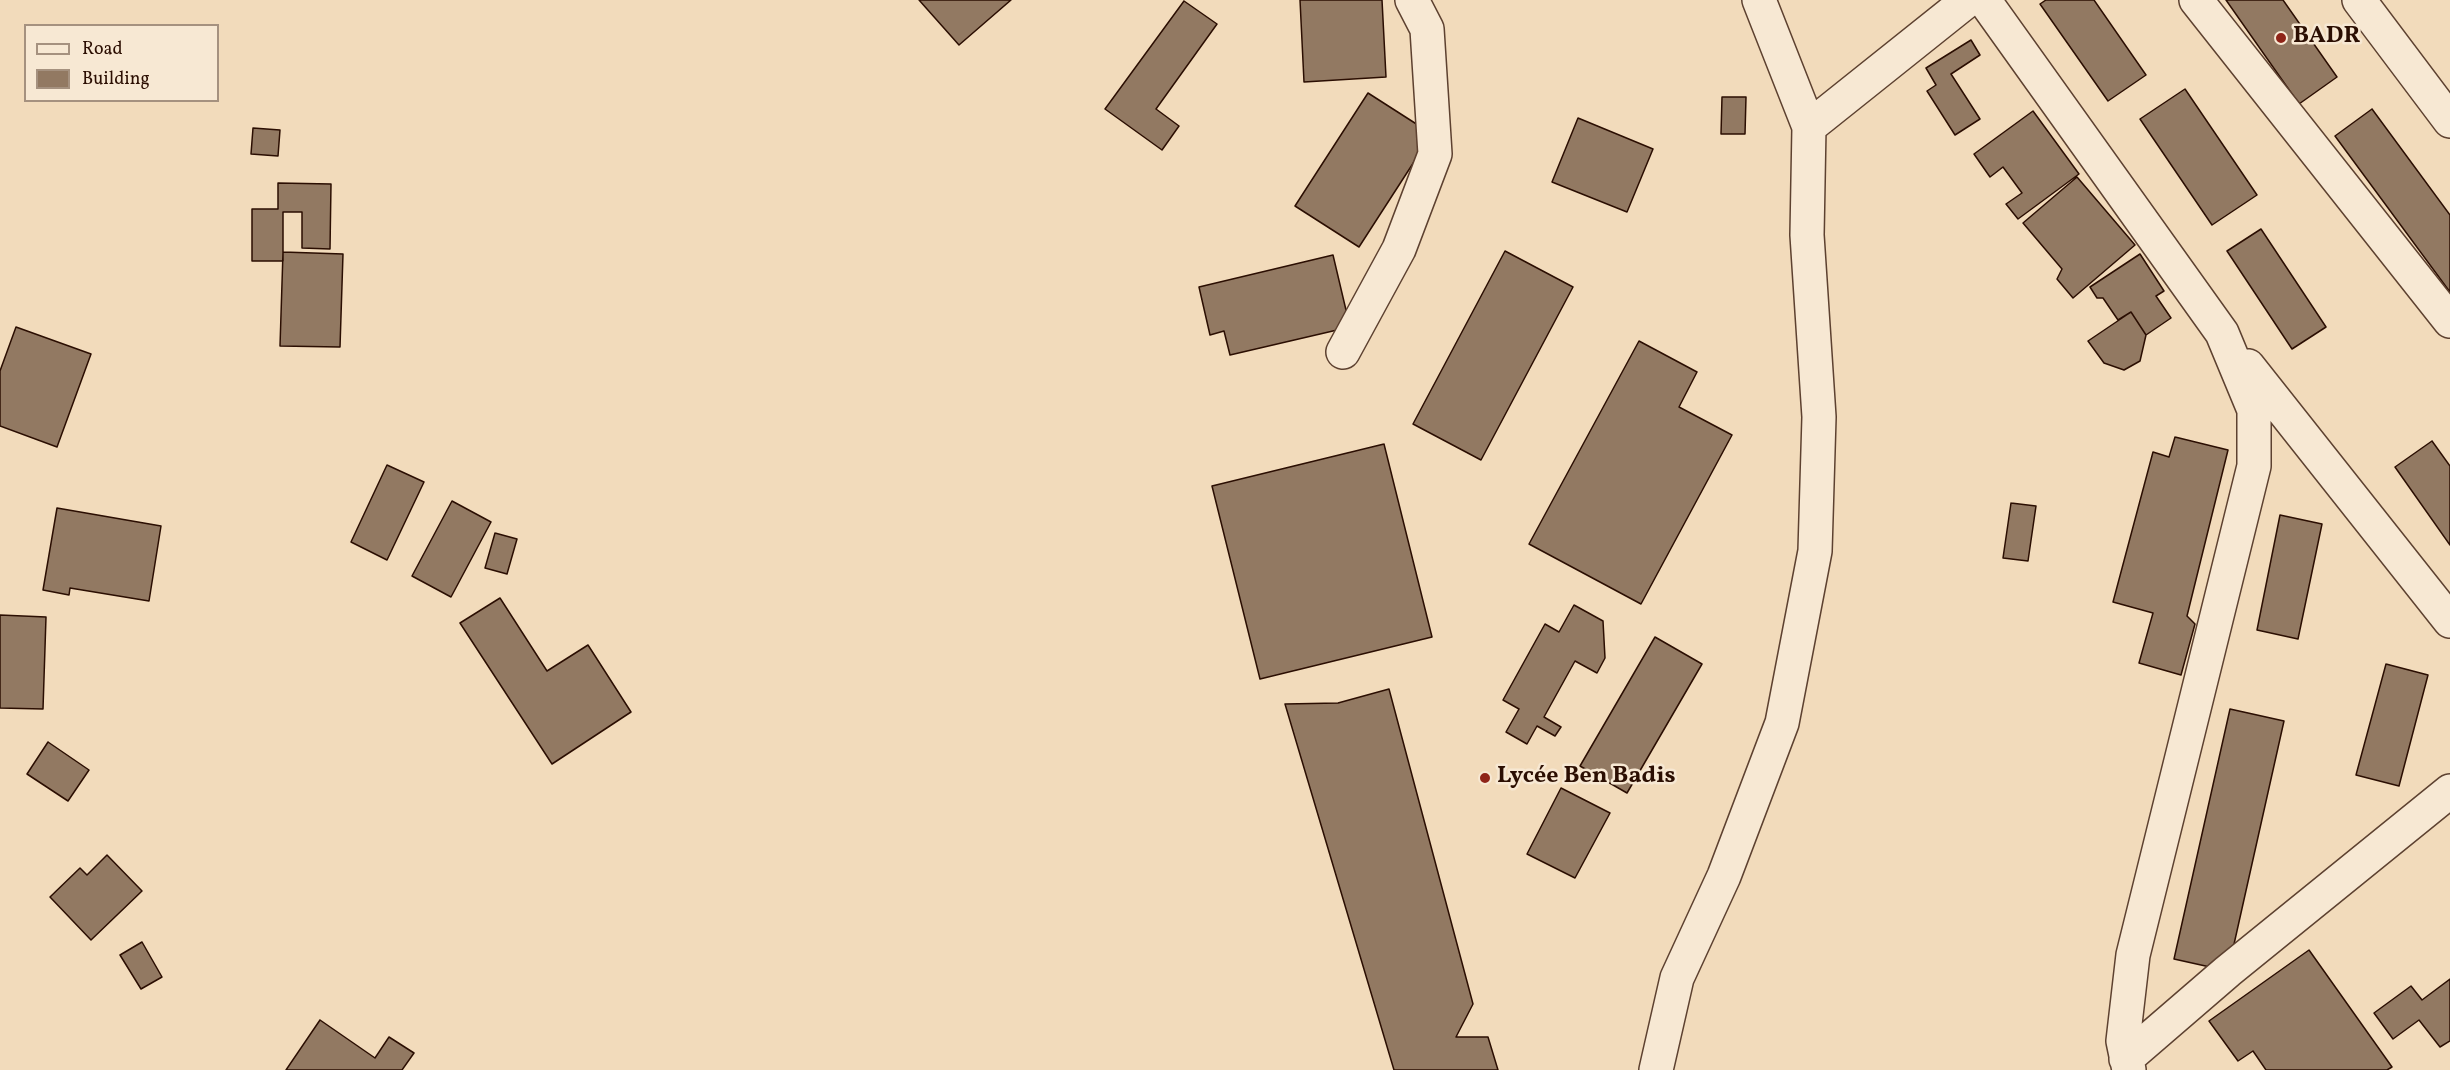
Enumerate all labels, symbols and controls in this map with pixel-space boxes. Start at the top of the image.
legend [24,24,219,102]
place label: BADR [2293,24,2360,52]
marker: BADR [2274,31,2288,45]
text: Road [82,37,123,62]
text: Building [82,67,150,92]
place label: Lycée Ben Badis [1497,764,1676,792]
marker: Lycée Ben Badis [1478,771,1492,785]

